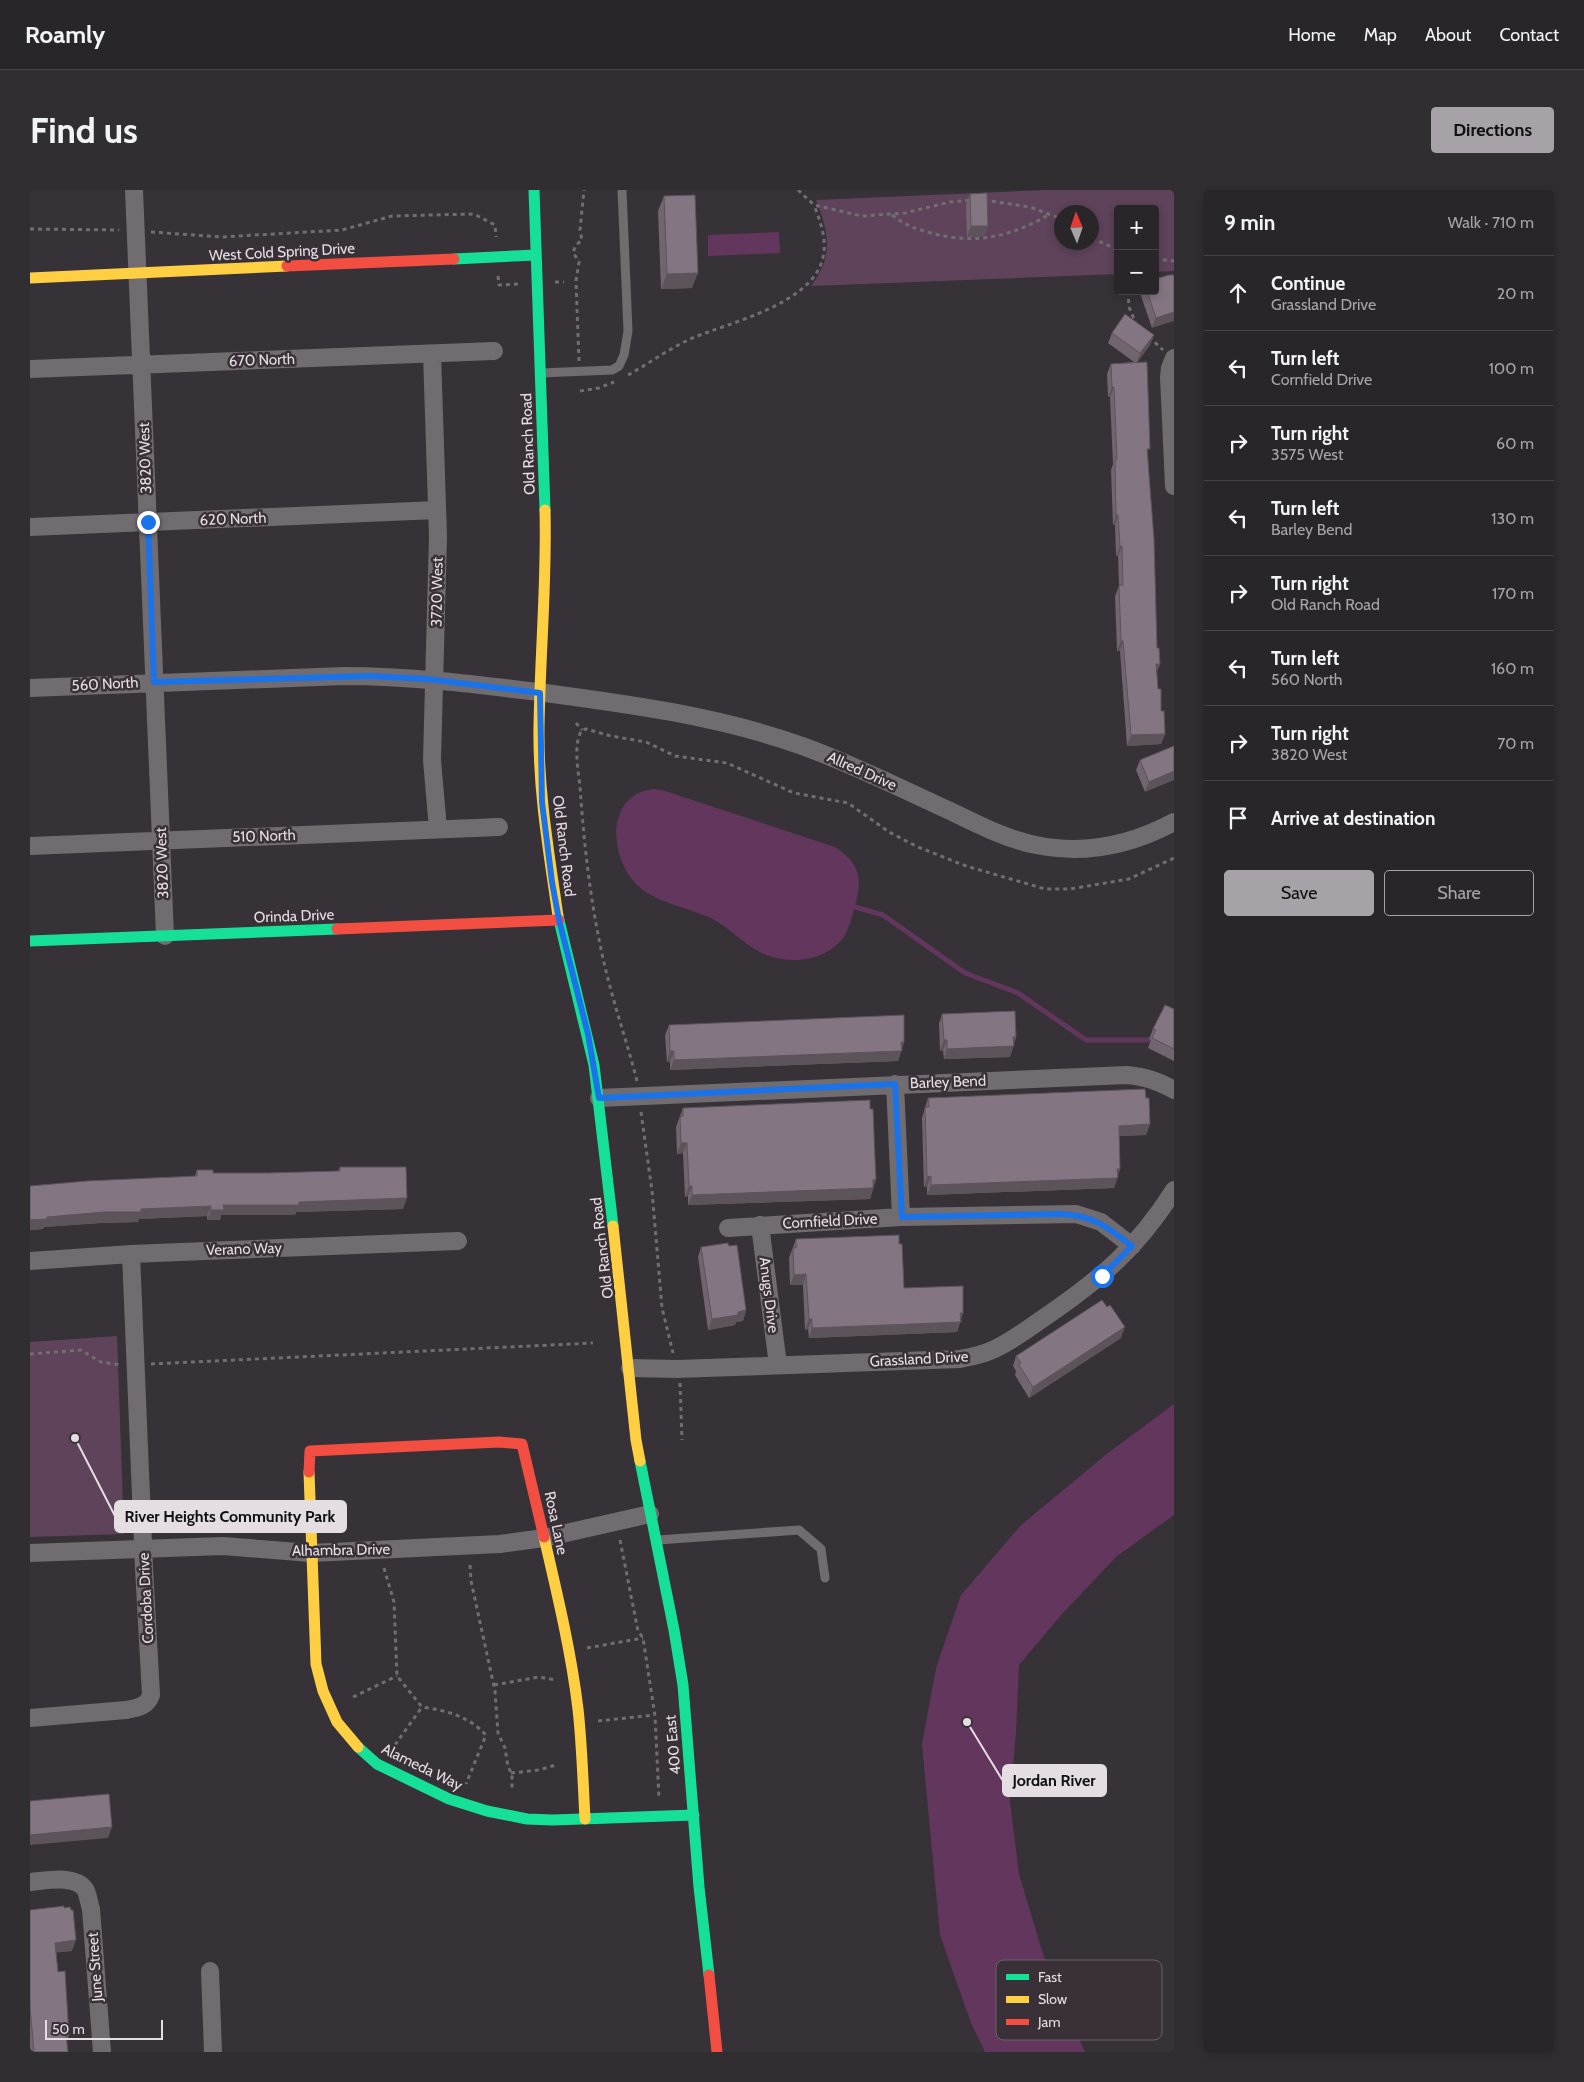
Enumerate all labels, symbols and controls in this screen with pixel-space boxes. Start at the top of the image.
text: Roamly [25,20,105,49]
text: Home [1288,24,1336,46]
text: Map [1364,24,1397,46]
text: About [1425,24,1471,46]
text: Contact [1499,24,1559,46]
button: Directions [1431,107,1554,153]
text: Find us [30,109,138,152]
north arrow [1054,205,1099,250]
map controls [1114,205,1159,295]
button: + [1114,205,1159,250]
text: 9 min [1224,210,1275,235]
text: Walk · 710 m [1448,213,1534,232]
street label: West Cold Spring Drive [209,239,356,265]
button: − [1114,250,1159,295]
text: Continue [1271,272,1345,295]
icon: ahead [1224,279,1252,307]
text: 20 m [1497,284,1534,303]
text: Grassland Drive [1271,295,1376,314]
text: Turn left [1271,347,1339,370]
street label: 670 North [229,350,295,370]
icon: left [1224,354,1252,382]
text: 100 m [1489,359,1534,378]
text: Cornfield Drive [1271,370,1372,389]
street label: Old Ranch Road [517,393,539,495]
street label: 3820 West [135,422,155,494]
text: Turn right [1271,422,1349,445]
icon: right [1224,429,1252,457]
text: 60 m [1496,434,1534,453]
text: 3575 West [1271,445,1343,464]
text: Turn left [1271,497,1339,520]
icon: left [1224,504,1252,532]
street label: 620 North [199,509,267,529]
text: 130 m [1491,509,1534,528]
route end [137,511,160,534]
text: Barley Bend [1271,520,1352,539]
street label: 3720 West [427,557,447,627]
text: Turn right [1271,572,1349,595]
icon: right [1224,579,1252,607]
text: 170 m [1492,584,1534,603]
text: Old Ranch Road [1271,595,1380,614]
text: Turn left [1271,647,1339,670]
icon: left [1224,654,1252,682]
text: 160 m [1491,659,1534,678]
text: 560 North [1271,670,1342,689]
street label: 560 North [71,673,139,695]
text: Turn right [1271,722,1349,745]
icon: right [1224,729,1252,757]
text: 70 m [1497,734,1534,753]
text: 3820 West [1271,745,1347,764]
street label: Allred Drive [825,748,900,794]
street label: Old Ranch Road [549,794,579,898]
icon: arrive [1224,804,1252,832]
text: Arrive at destination [1271,807,1435,830]
street label: 510 North [232,826,296,846]
street label: 3820 West [152,827,172,899]
button: Save [1224,870,1374,916]
button: Share [1384,870,1534,916]
street label: Orinda Drive [254,906,335,926]
street label: Barley Bend [910,1072,986,1092]
street label: Old Ranch Road [587,1196,617,1300]
street label: Cornfield Drive [782,1210,878,1232]
street label: Verano Way [206,1239,283,1259]
street label: Anugs Drive [755,1256,783,1334]
route start [1091,1265,1114,1288]
street label: Grassland Drive [869,1347,969,1371]
street label: Rosa Lane [540,1490,572,1557]
callout: River Heights Community Park [115,1501,346,1532]
text: River Heights Community Park [125,1507,336,1526]
street label: Alhambra Drive [292,1540,391,1560]
street label: Cordoba Drive [135,1552,157,1644]
street label: 400 East [661,1714,685,1776]
street label: Alameda Way [379,1740,466,1794]
callout: Jordan River [1003,1765,1106,1796]
text: Jordan River [1011,1771,1096,1790]
street label: June Street [84,1932,106,2003]
legend [996,1960,1162,2040]
text: Fast [1038,1968,1062,1986]
text: Slow [1038,1990,1067,2008]
text: Jam [1037,2013,1060,2031]
scale bar [45,2017,162,2040]
text: 50 m [52,2020,85,2038]

